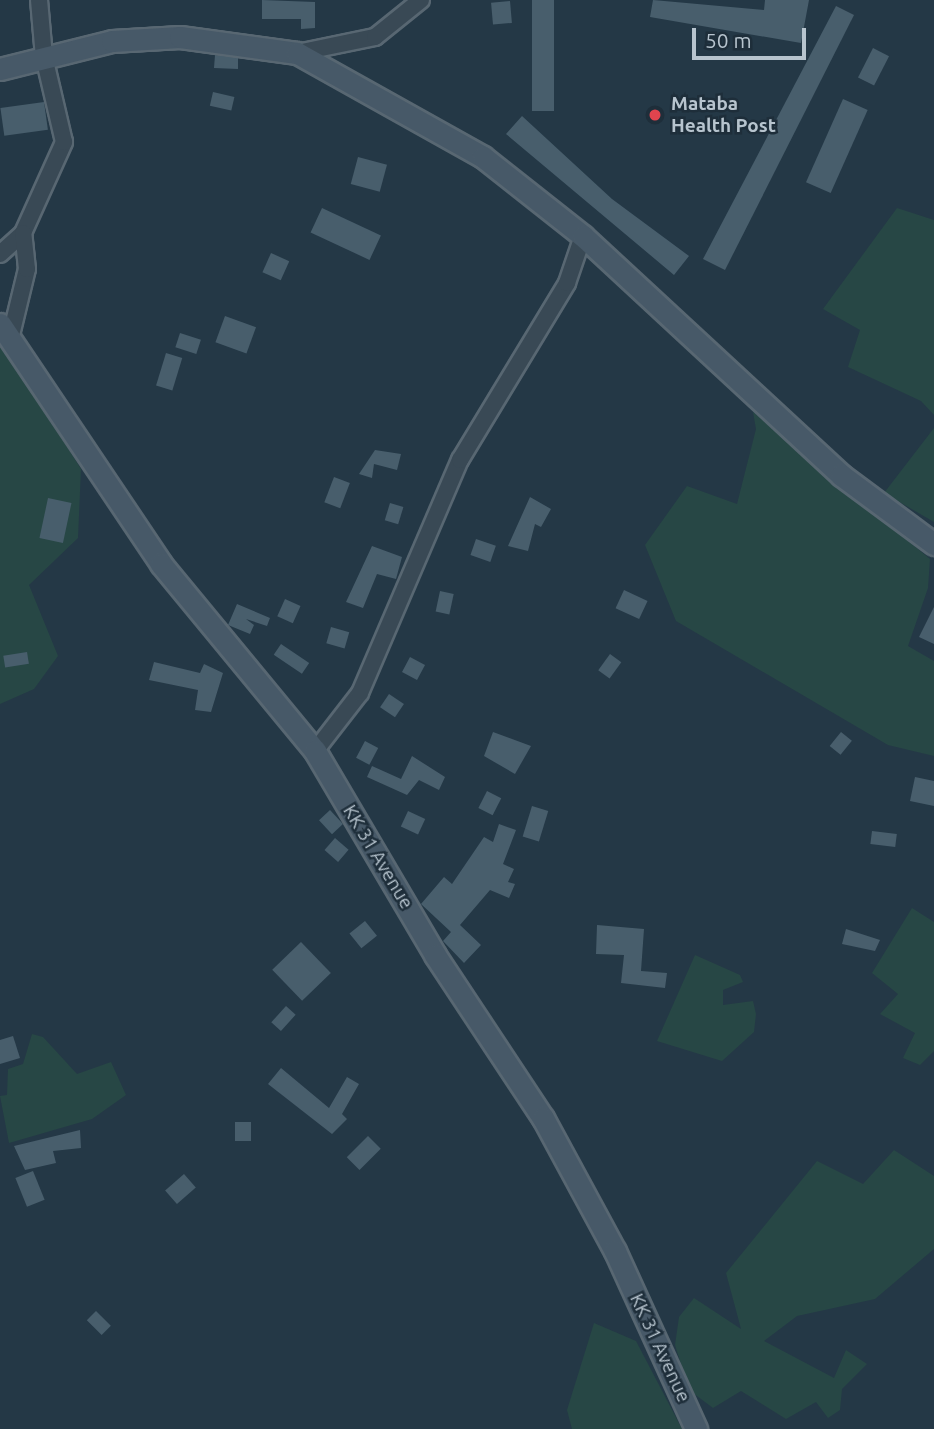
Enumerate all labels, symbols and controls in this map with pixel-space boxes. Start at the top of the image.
scale bar [696,14,810,58]
text: 50 m [705,28,752,52]
place label: Mataba Health Post [671,93,776,137]
marker: Mataba Health Post [645,105,665,125]
street label: KK 31 Avenue [338,801,418,913]
street label: KK 31 Avenue [625,1290,695,1406]

